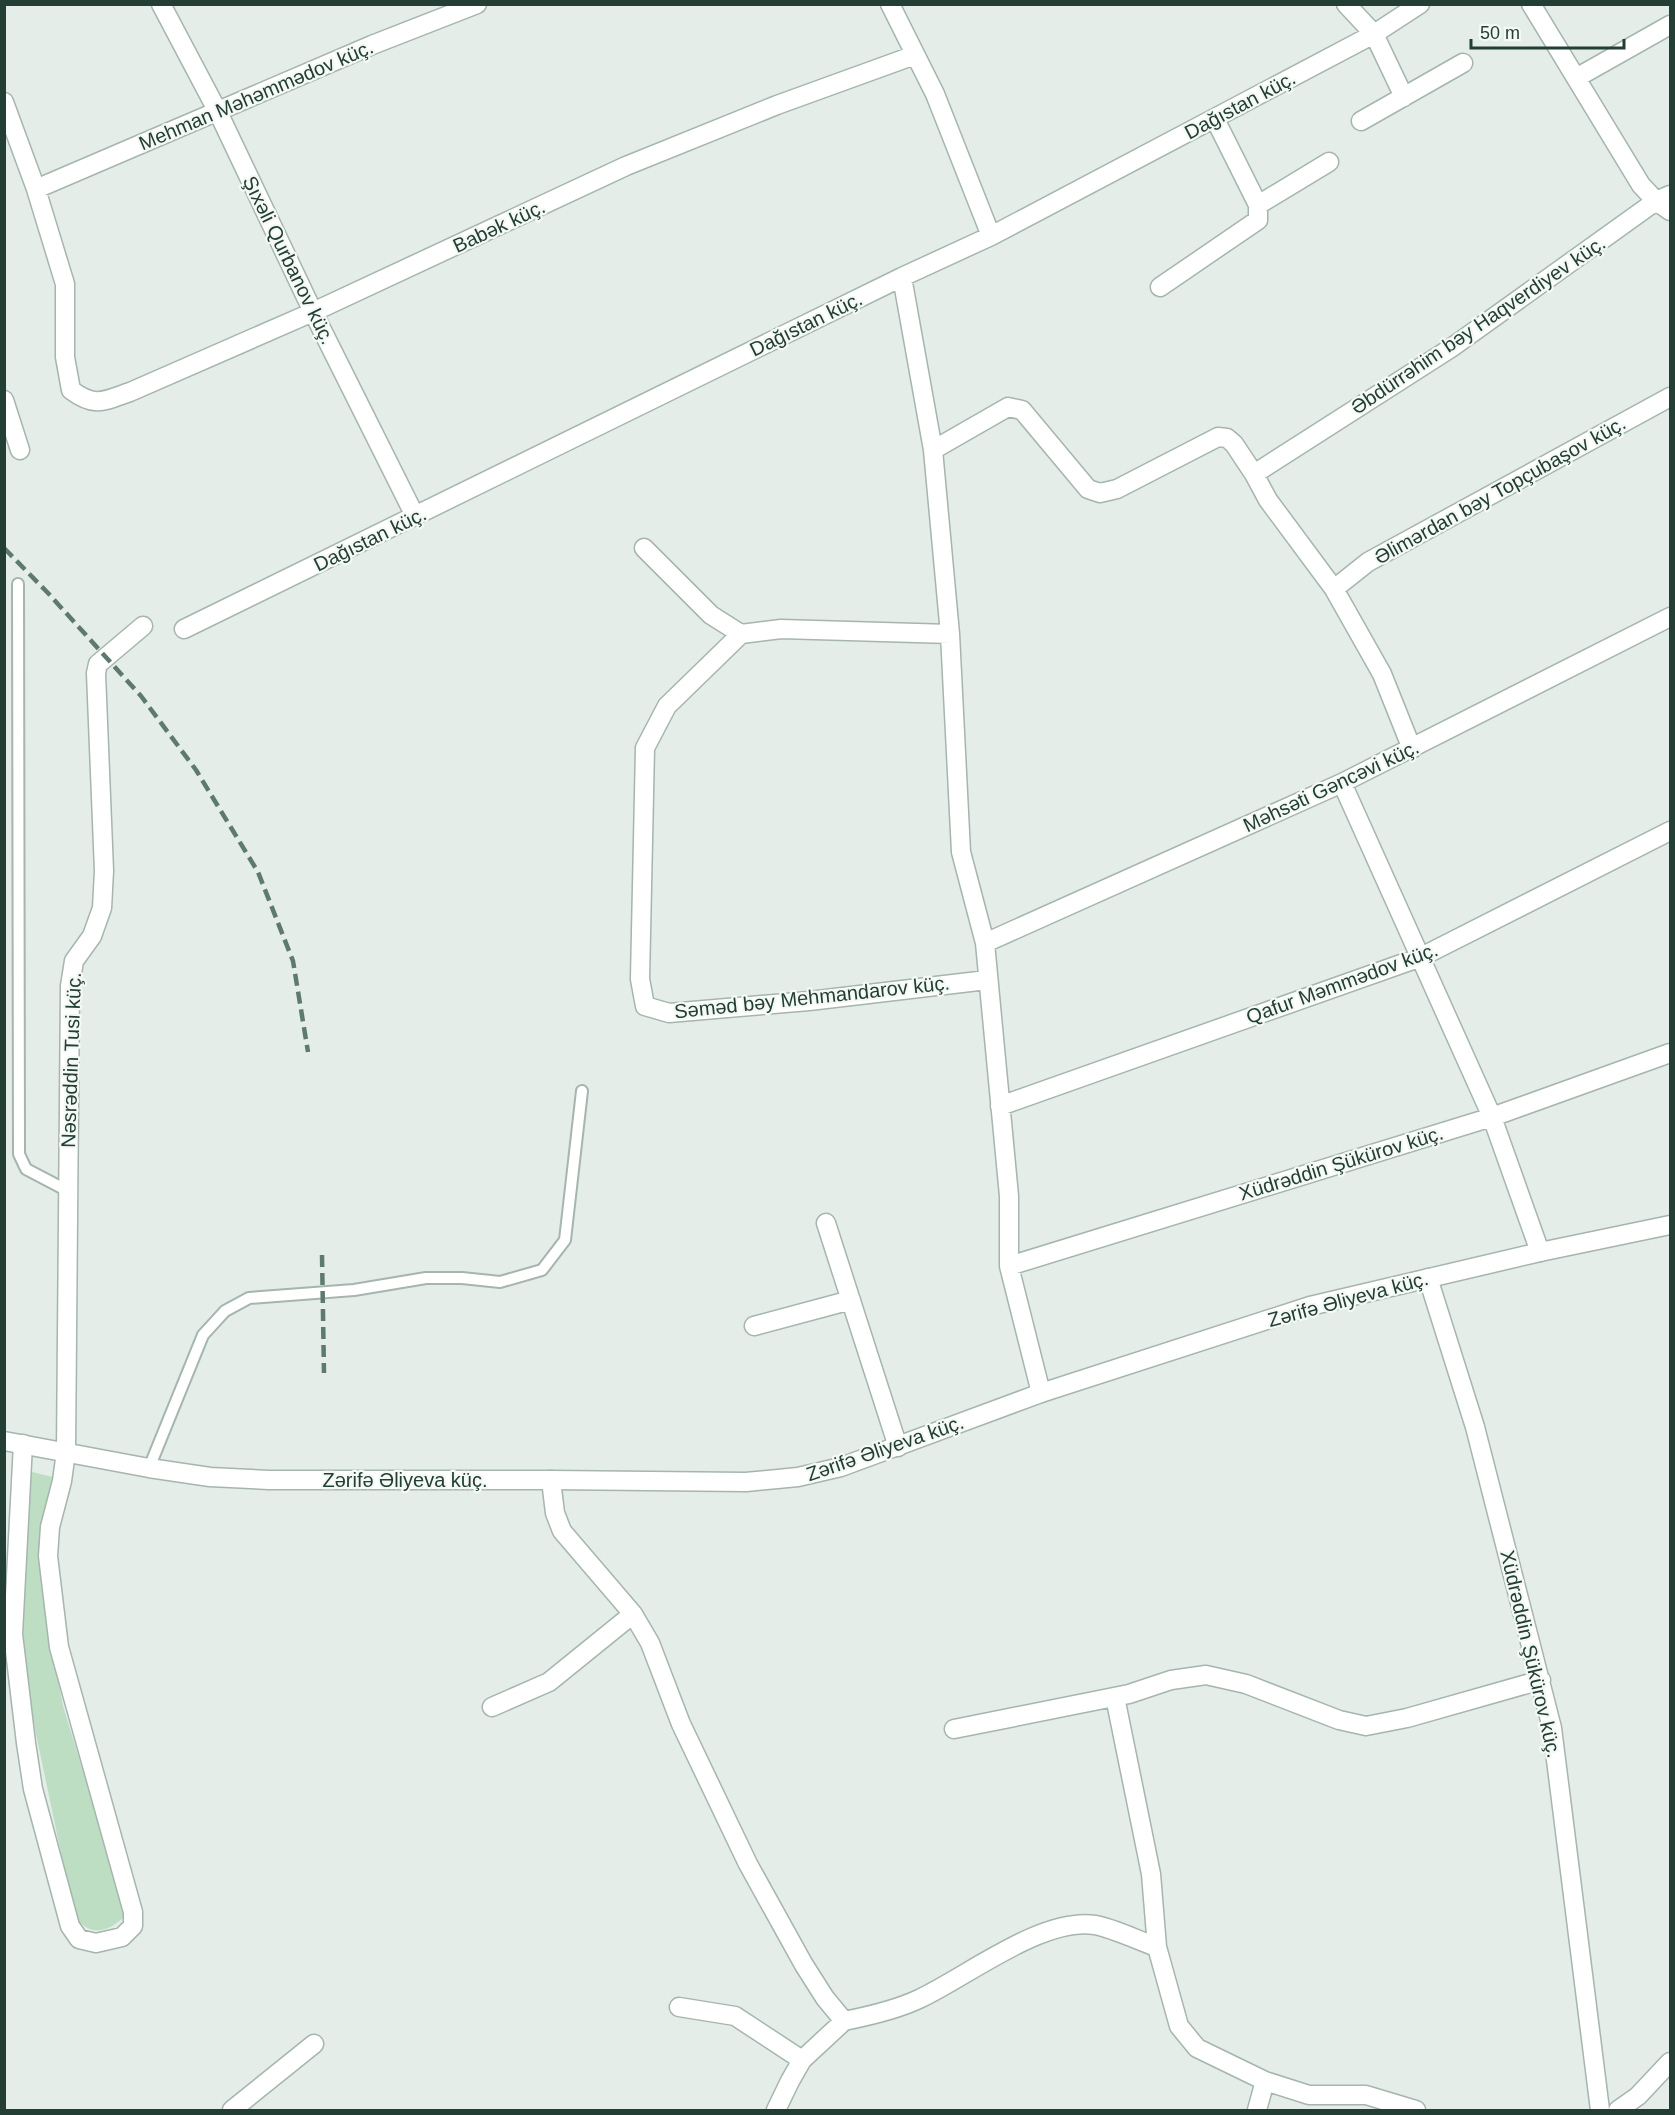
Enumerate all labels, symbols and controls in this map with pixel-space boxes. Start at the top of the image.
scale bar [1471,12,1624,50]
text: 50 m [1480,23,1520,43]
street label: Mehman Məhəmmədov küç. [136,36,376,154]
street label: Dağıstan küç. [1181,67,1299,143]
street label: Şıxəli Qurbanov küç. [239,172,339,348]
street label: Babək küç. [450,195,548,257]
street label: Əbdürrəhim bəy Haqverdiyev küç. [1347,231,1609,419]
street label: Dağıstan küç. [746,287,866,361]
street label: Əlimərdan bəy Topçubaşov küç. [1371,412,1629,568]
street label: Dağıstan küç. [310,502,430,576]
street label: Məhsəti Gəncəvi küç. [1240,736,1422,836]
street label: Qafur Məmmədov küç. [1243,938,1441,1028]
street label: Nəsrəddin Tusi küç. [57,972,85,1148]
street label: Səməd bəy Mehmandarov küç. [673,972,951,1022]
street label: Xüdrəddin Şükürov küç. [1236,1121,1446,1205]
street label: Zərifə Əliyeva küç. [1265,1267,1431,1331]
street label: Zərifə Əliyeva küç. [803,1411,967,1485]
street label: Zərifə Əliyeva küç. [322,1469,488,1491]
street label: Xüdrəddin Şükürov küç. [1496,1548,1566,1760]

